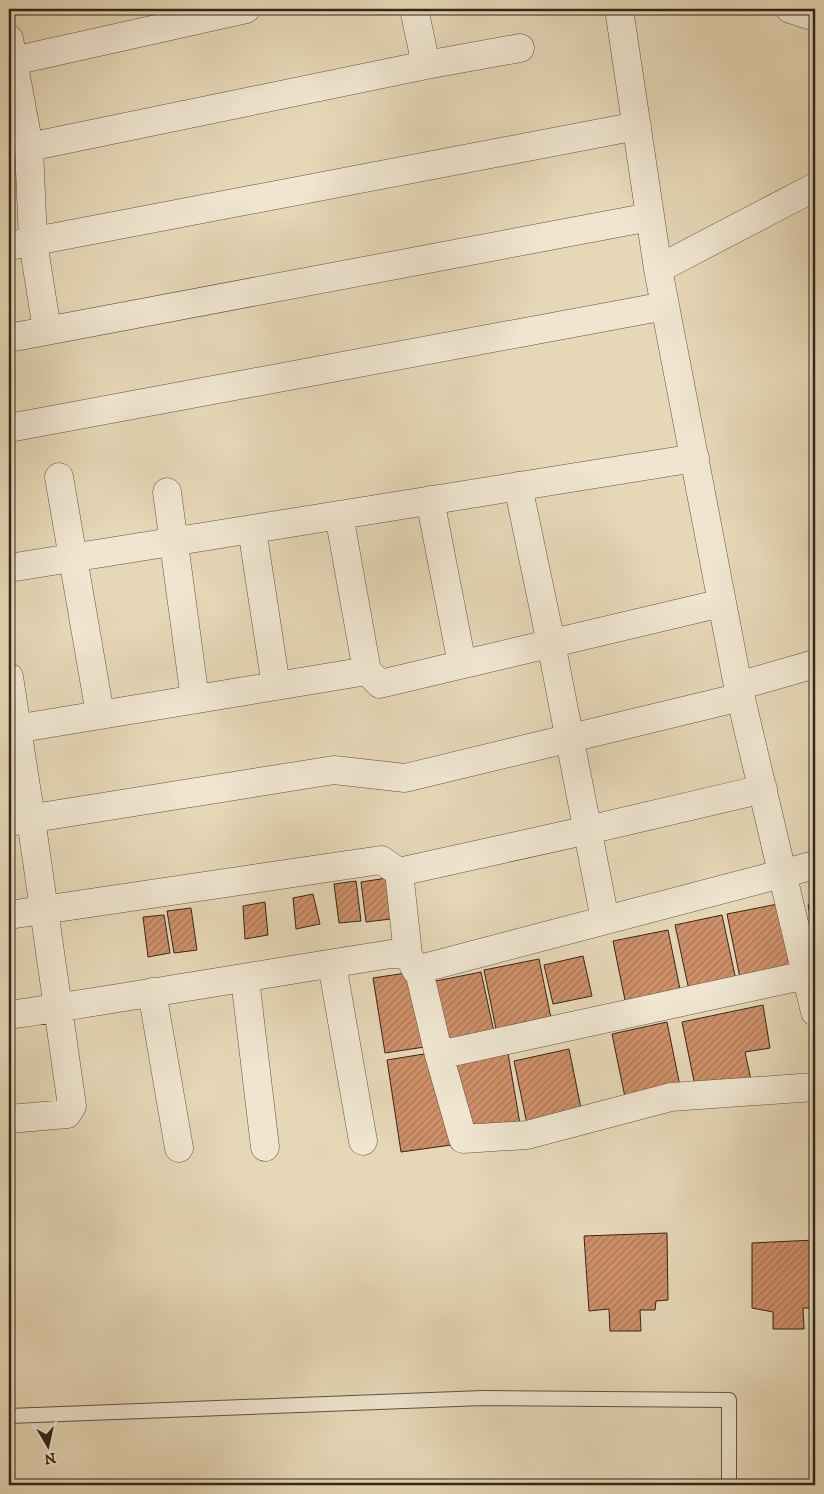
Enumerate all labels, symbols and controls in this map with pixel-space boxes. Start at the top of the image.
north arrow [22,1422,72,1472]
text: N [42,1448,57,1468]

